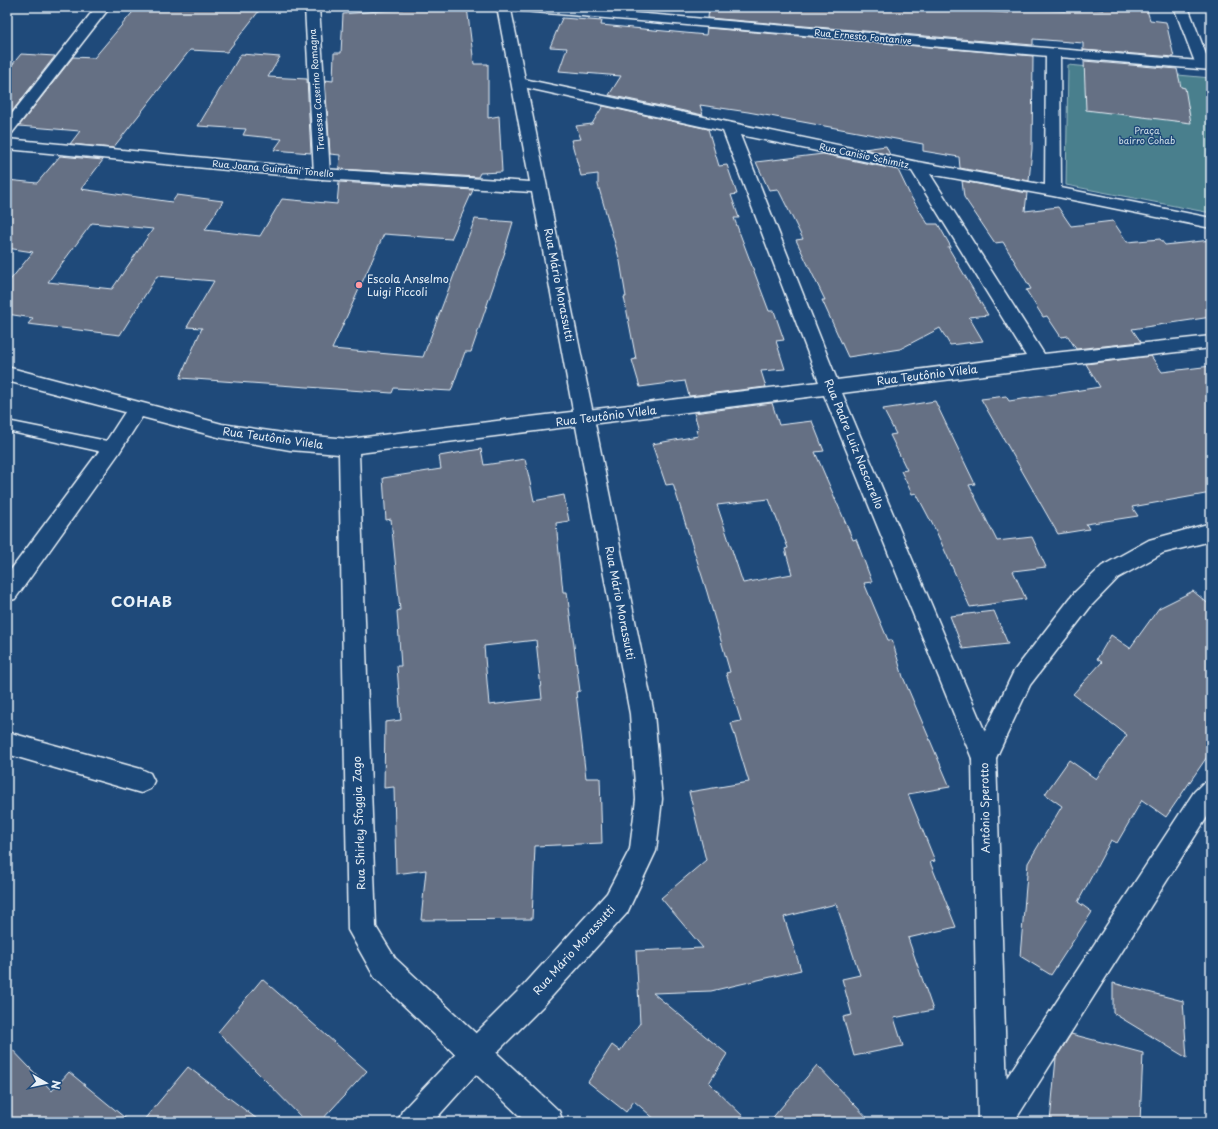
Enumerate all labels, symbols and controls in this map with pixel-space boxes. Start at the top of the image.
street label: Rua Ernesto Fontanive [814,25,913,47]
street label: Travessa Caserino Romagna [305,28,327,152]
park label: Praça bairro Cohab [1119,123,1175,147]
street label: Rua Canisio Schimitz [818,139,911,171]
street label: Rua Joana Guindani Tonello [212,156,334,180]
street label: Rua Mário Morassutti [540,227,579,343]
place label: Escola Anselmo Luigi Piccoli [367,270,449,300]
marker: Escola Anselmo Luigi Piccoli [354,280,364,290]
street label: Rua Teutônio Vilela [876,360,978,389]
street label: Rua Padre Luiz Nascarello [821,376,888,511]
street label: Rua Teutônio Vilela [555,401,657,430]
street label: Rua Teutônio Vilela [222,422,325,453]
street label: Rua Mário Morassutti [601,545,640,661]
district label: COHAB [111,589,173,612]
street label: Rua Shirley Sfoggia Zago [348,756,369,890]
street label: Antônio Sperotto [975,762,994,854]
street label: Rua Mário Morassutti [529,901,619,998]
north arrow [26,1063,66,1103]
text: N [47,1079,65,1091]

